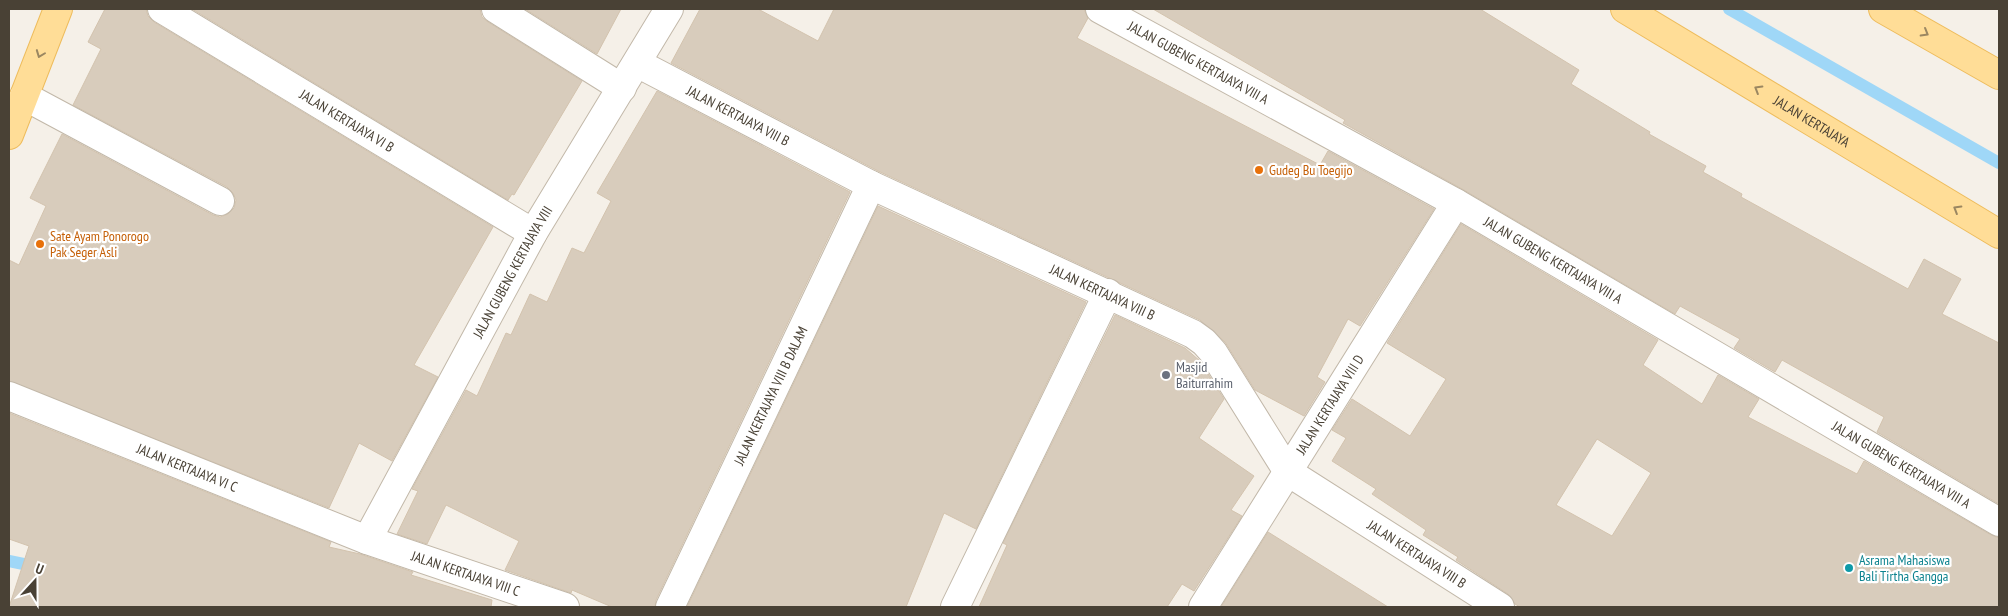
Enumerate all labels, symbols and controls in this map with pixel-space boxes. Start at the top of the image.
street label: JALAN GUBENG KERTAJAYA VIII A [1124,17,1272,108]
one-way arrow [1920,27,1929,37]
one-way arrow [36,49,46,58]
street label: JALAN KERTAJAYA VIII B [683,81,793,150]
street label: JALAN KERTAJAYA VI B [296,85,397,156]
one-way arrow [1755,85,1764,95]
street label: JALAN KERTAJAYA [1770,91,1853,151]
place label: Gudeg Bu Toegijo [1269,161,1353,179]
marker: Gudeg Bu Toegijo [1253,164,1265,176]
street label: JALAN GUBENG KERTAJAYA VIII [468,203,556,342]
one-way arrow [1954,205,1963,215]
street label: JALAN GUBENG KERTAJAYA VIII A [1480,212,1626,308]
place label: Sate Ayam Ponorogo Pak Seger Asli [50,227,149,261]
marker: Sate Ayam Ponorogo Pak Seger Asli [34,238,46,250]
street label: JALAN KERTAJAYA VIII B [1046,260,1158,324]
street label: JALAN KERTAJAYA VIII B DALAM [729,323,811,469]
street label: JALAN KERTAJAYA VIII D [1291,351,1368,459]
place label: Masjid Baiturrahim [1176,358,1233,392]
marker: Masjid Baiturrahim [1160,369,1172,381]
street label: JALAN GUBENG KERTAJAYA VIII A [1828,417,1974,512]
street label: JALAN KERTAJAYA VI C [133,439,241,496]
street label: JALAN KERTAJAYA VIII B [1363,515,1470,592]
street label: JALAN KERTAJAYA VIII C [408,546,523,600]
place label: Asrama Mahasiswa Bali Tirtha Gangga [1859,551,1950,585]
north arrow [10,556,60,606]
text: U [33,559,46,579]
marker: Asrama Mahasiswa Bali Tirtha Gangga [1843,562,1855,574]

